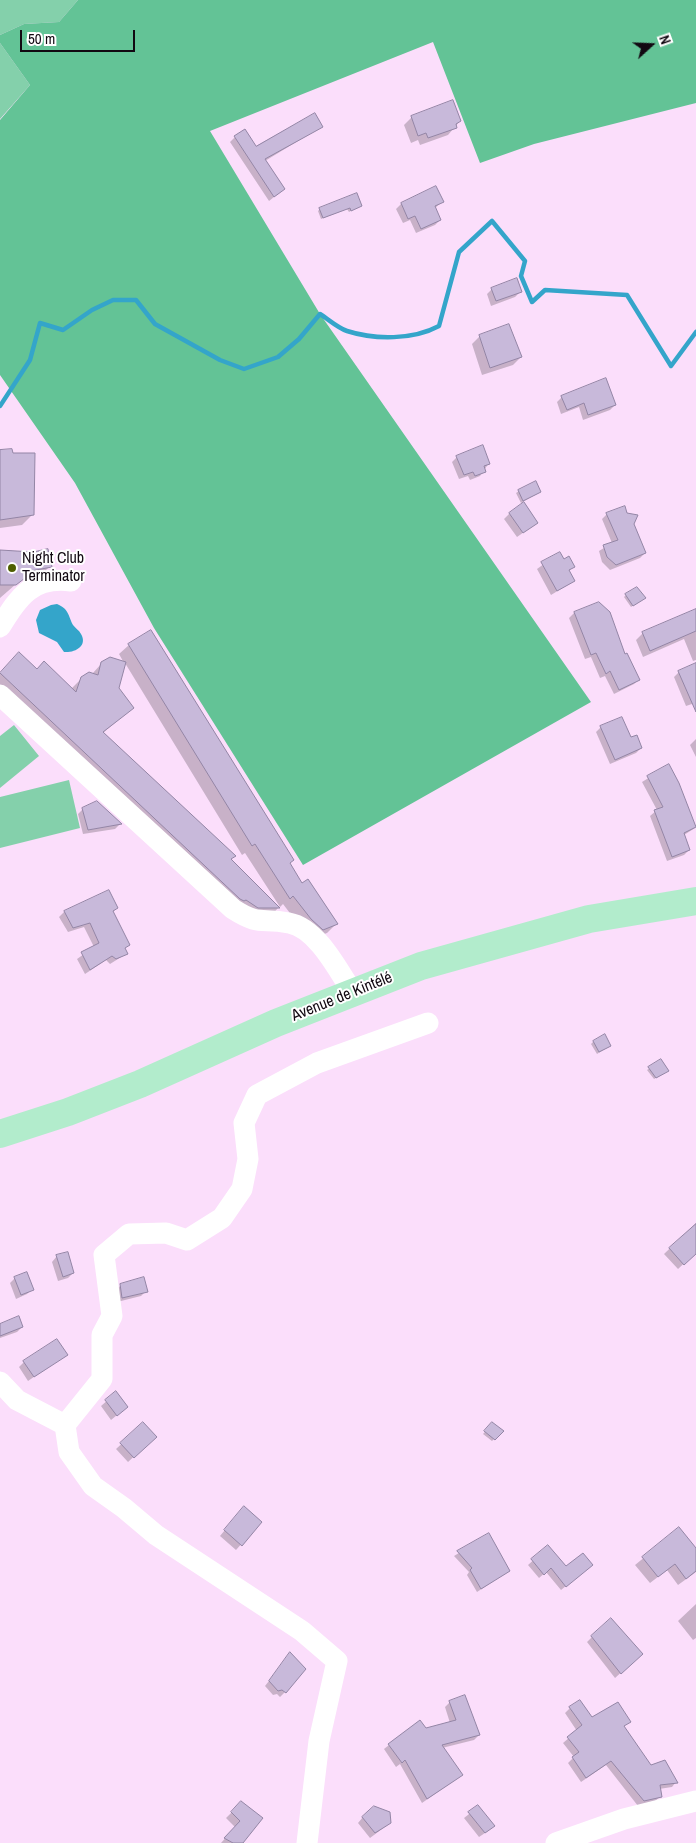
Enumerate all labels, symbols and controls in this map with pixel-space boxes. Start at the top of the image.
scale bar [22,20,138,52]
north arrow [626,20,676,70]
text: 50 m [28,28,55,49]
text: N [655,33,675,47]
place label: Night Club Terminator [22,549,85,587]
marker: Night Club Terminator [6,562,18,574]
street label: Avenue de Kintélé [289,968,395,1026]

